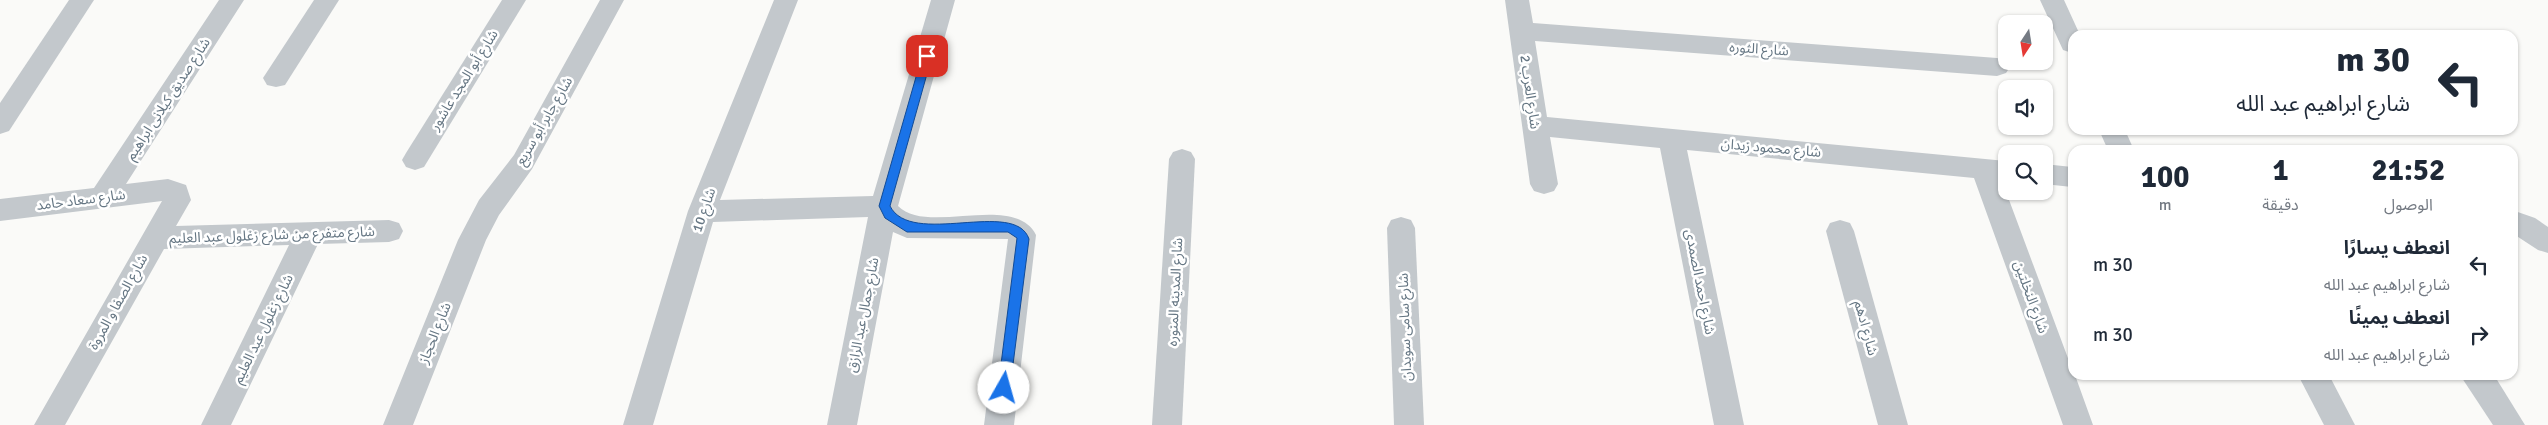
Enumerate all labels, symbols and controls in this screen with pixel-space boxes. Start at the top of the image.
north arrow [1998,15,2052,70]
map controls [1998,15,2053,200]
street label: شارع أبو المجد عاشور [425,26,504,135]
street label: شارع صديق كيلانى ابراهيم [122,35,216,164]
pin [906,35,948,77]
street label: شارع الثوره [1729,38,1789,62]
text: 30 m [2336,38,2410,81]
icon: arrive [913,42,941,70]
icon: left [2428,50,2493,115]
street label: شارع العرب 2 [1514,54,1544,130]
street label: شارع جابر أبو سريع [511,73,578,169]
button: sound [1998,80,2053,135]
text: شارع ابراهيم عبد الله [2236,90,2410,117]
street label: شارع محمود زيدان [1720,135,1822,163]
button: search [1998,145,2053,200]
text: 1 [2272,152,2289,189]
text: 21:52 [2372,152,2445,189]
text: 100 [2141,159,2189,196]
street label: شارع سعاد حامد [36,186,127,216]
street label: شارع 10 [689,186,721,235]
text: m [2159,195,2172,215]
text: دقيقة [2262,195,2299,215]
text: الوصول [2384,195,2433,215]
street label: شارع متفرع من شارع زغلول عبد العليم [169,223,375,249]
street label: شارع احمد الصمدى [1679,228,1719,337]
text: انعطف يسارًا [2344,236,2450,260]
street label: شارع المدينه المنوره [1164,237,1188,347]
street label: شارع الصفا و المروة [85,251,153,354]
icon: left [2465,251,2493,279]
text: 30 m [2093,253,2133,277]
street label: شارع جمال عبد الرازق [843,256,884,374]
street label: شارع النخلتين [2008,258,2052,336]
street label: شارع زغلول عبد العليم [229,271,299,387]
street label: شارع سامى سويدان [1395,273,1417,381]
text: شارع ابراهيم عبد الله [2324,275,2450,295]
street label: شارع ادهم [1849,299,1881,358]
street label: شارع الحجاز [415,300,457,368]
text: انعطف يمينًا [2349,306,2450,330]
icon: right [2465,321,2493,349]
text: 30 m [2093,323,2133,347]
text: شارع ابراهيم عبد الله [2324,345,2450,365]
position arrow [977,361,1029,413]

